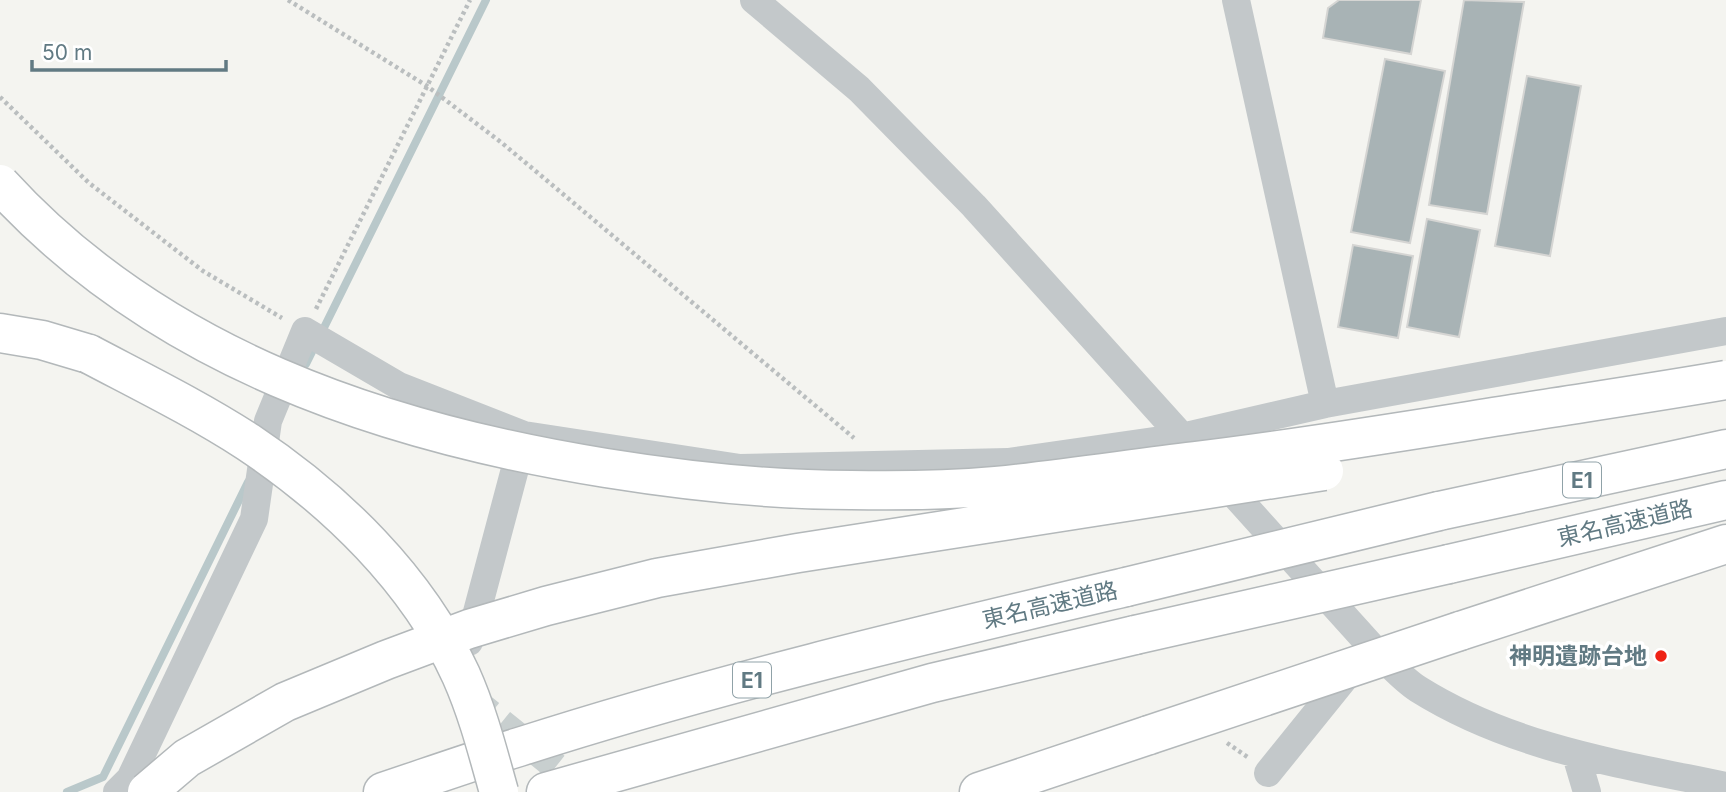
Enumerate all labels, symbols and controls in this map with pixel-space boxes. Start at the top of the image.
scale bar [32,28,226,72]
text: 50 m [42,40,92,65]
road number: E1 [1563,462,1601,498]
street label: 東名高速道路 [1555,494,1695,552]
street label: 東名高速道路 [980,576,1120,634]
place label: 神明遺跡台地 [1509,642,1647,670]
marker: 神明遺跡台地 [1653,648,1669,664]
road number: E1 [733,662,771,698]

